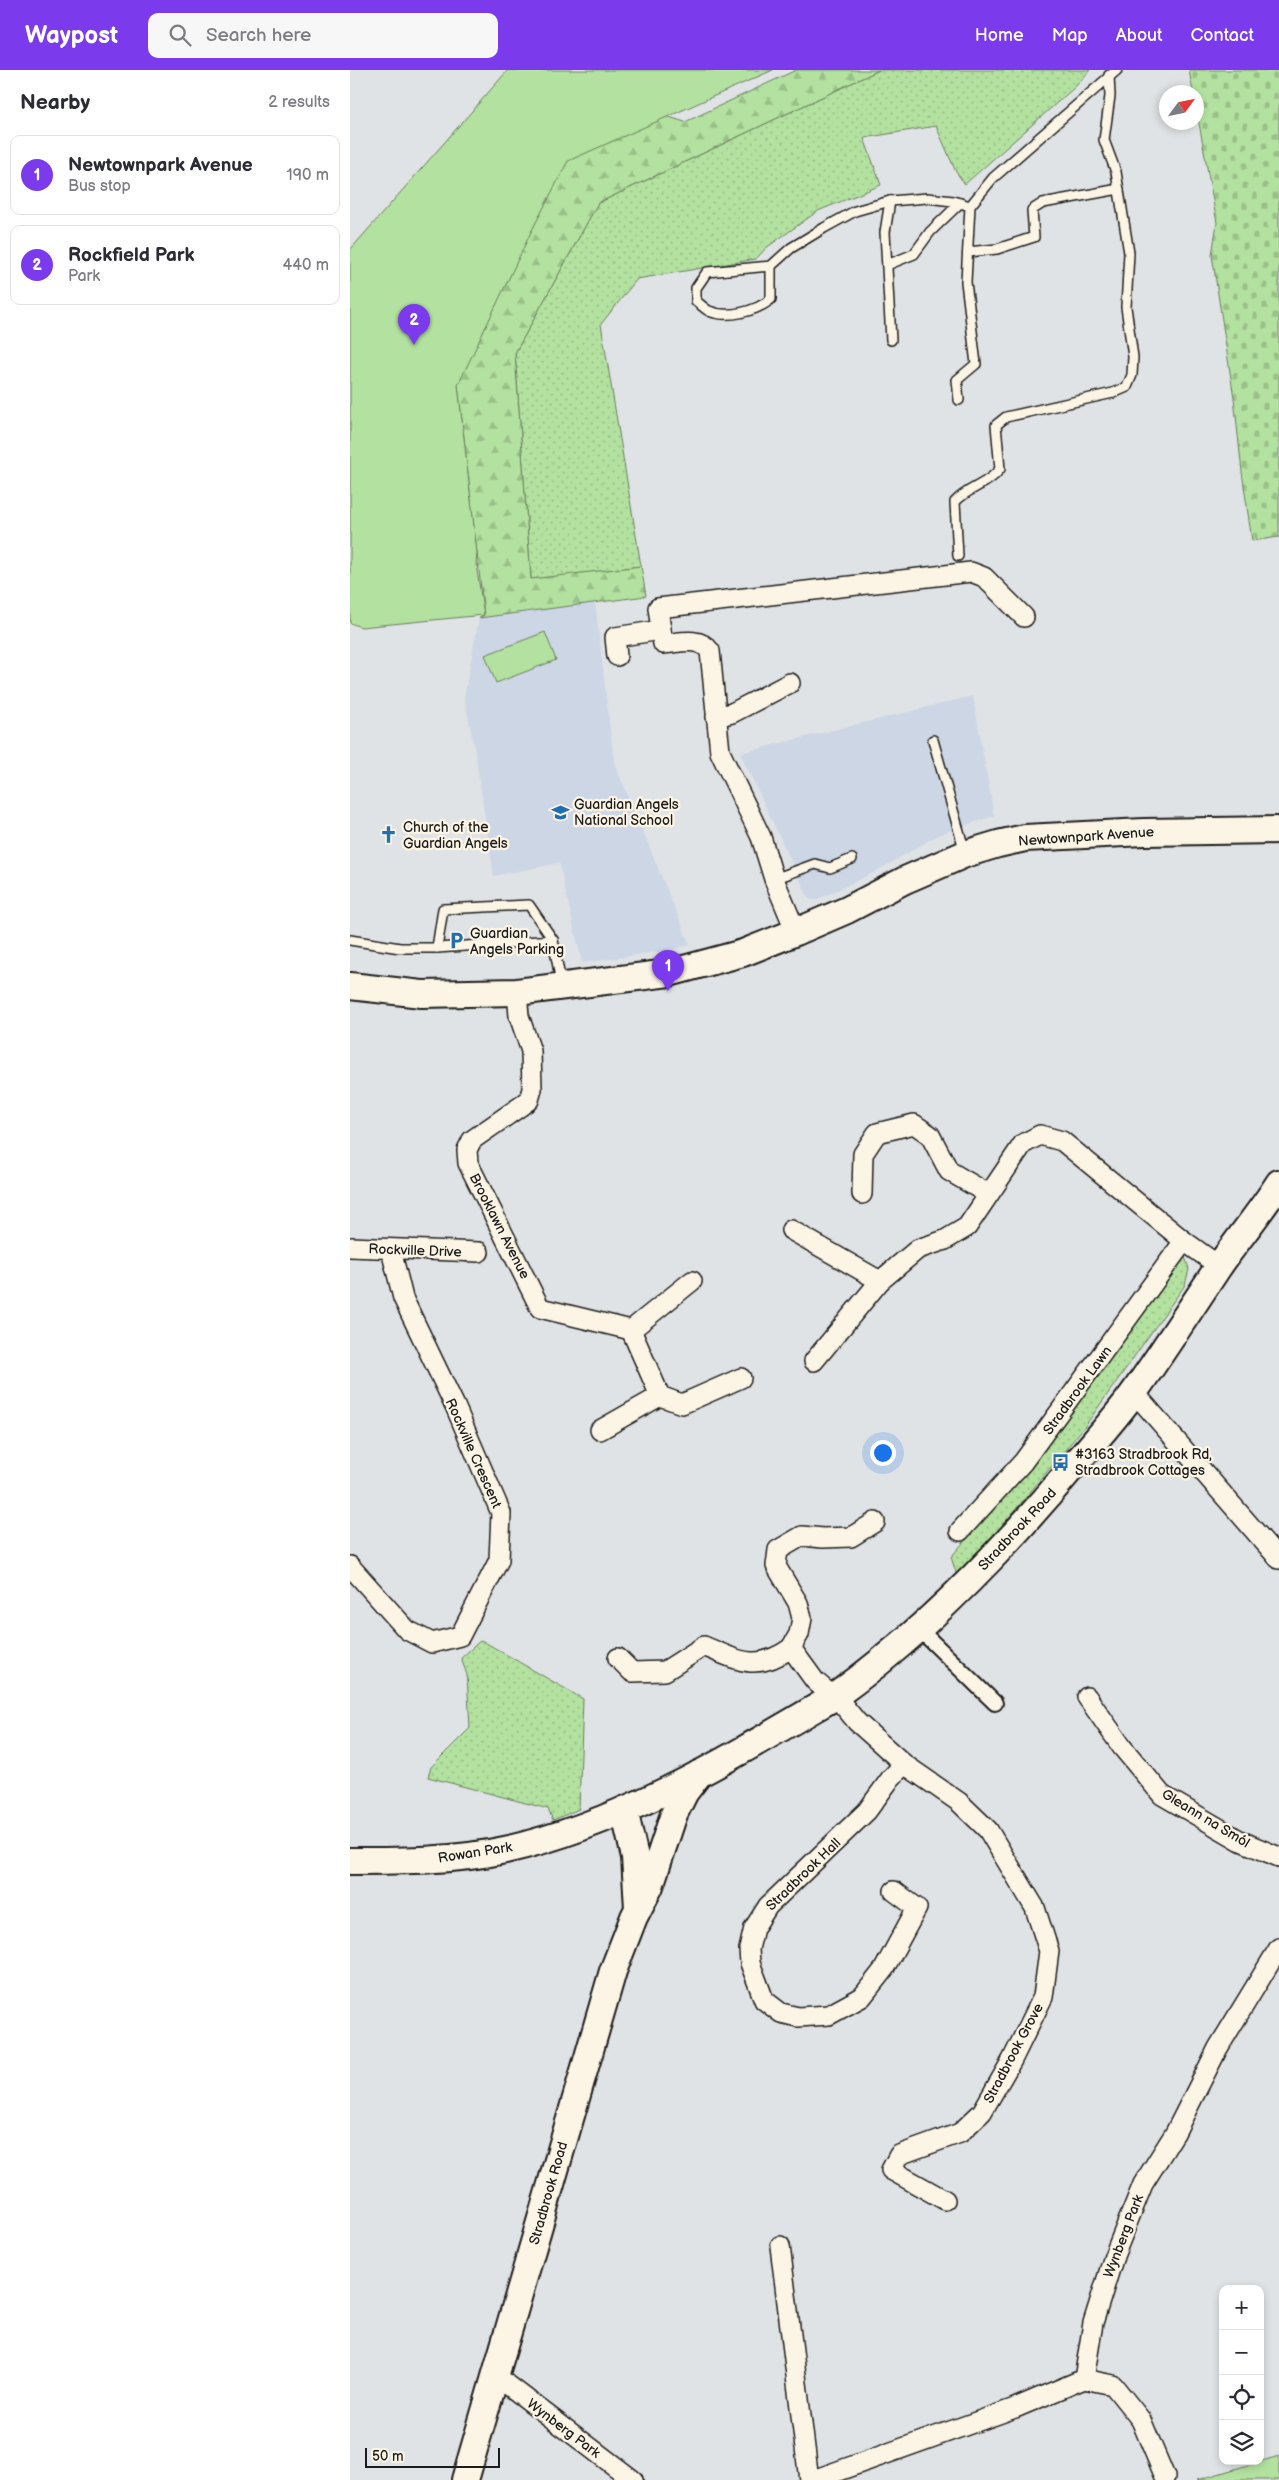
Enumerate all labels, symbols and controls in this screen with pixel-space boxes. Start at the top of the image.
search box [148,13,498,58]
text: Waypost [25,21,118,50]
icon: search [166,21,194,49]
text: Search here [206,24,311,47]
text: Home [975,25,1024,46]
text: Map [1052,25,1088,46]
text: About [1116,25,1163,46]
text: Contact [1191,25,1254,46]
north arrow [1159,85,1204,130]
text: Nearby [20,90,90,115]
text: 2 results [268,93,330,112]
text: Newtownpark Avenue [68,154,253,177]
text: 1 [34,166,40,185]
text: 190 m [287,166,329,185]
text: Bus stop [68,177,131,196]
text: Rockfield Park [68,244,194,267]
text: 2 [32,256,42,275]
text: 440 m [283,256,329,275]
text: Park [68,267,100,286]
pin: 2 [398,304,430,345]
place label: Guardian Angels National School [574,796,679,829]
school or university icon: Guardian Angels National School [550,802,570,822]
place label: Church of the Guardian Angels [403,819,508,852]
street label: Newtownpark Avenue [1018,823,1155,850]
church icon: Church of the Guardian Angels [379,825,399,845]
place label: Guardian Angels Parking [470,925,564,958]
parking icon: Guardian Angels Parking [446,931,466,951]
pin: 1 [652,950,684,991]
street label: Brooklawn Avenue [466,1171,533,1282]
street label: Rockville Drive [368,1240,462,1261]
street label: Stradbrook Lawn [1040,1343,1115,1438]
street label: Rockville Crescent [442,1396,506,1511]
your location [870,1440,896,1466]
place label: #3163 Stradbrook Rd, Stradbrook Cottages [1075,1446,1212,1479]
bus stop icon: #3163 Stradbrook Rd, Stradbrook Cottages [1051,1452,1071,1472]
street label: Stradbrook Road [975,1485,1060,1574]
street label: Gleann na Smól [1159,1785,1253,1851]
street label: Stradbrook Hall [763,1835,844,1914]
street label: Rowan Park [437,1838,513,1867]
street label: Stradbrook Grove [980,2000,1047,2106]
street label: Stradbrook Road [526,2140,571,2247]
street label: Wynberg Park [1100,2192,1147,2280]
map controls [1219,2285,1264,2465]
button: + [1219,2285,1264,2330]
button: − [1219,2330,1264,2375]
button: locate [1219,2375,1264,2420]
street label: Wynberg Park [523,2395,604,2462]
button: layers [1219,2420,1264,2465]
scale bar [365,2445,500,2468]
text: 50 m [372,2448,404,2465]

